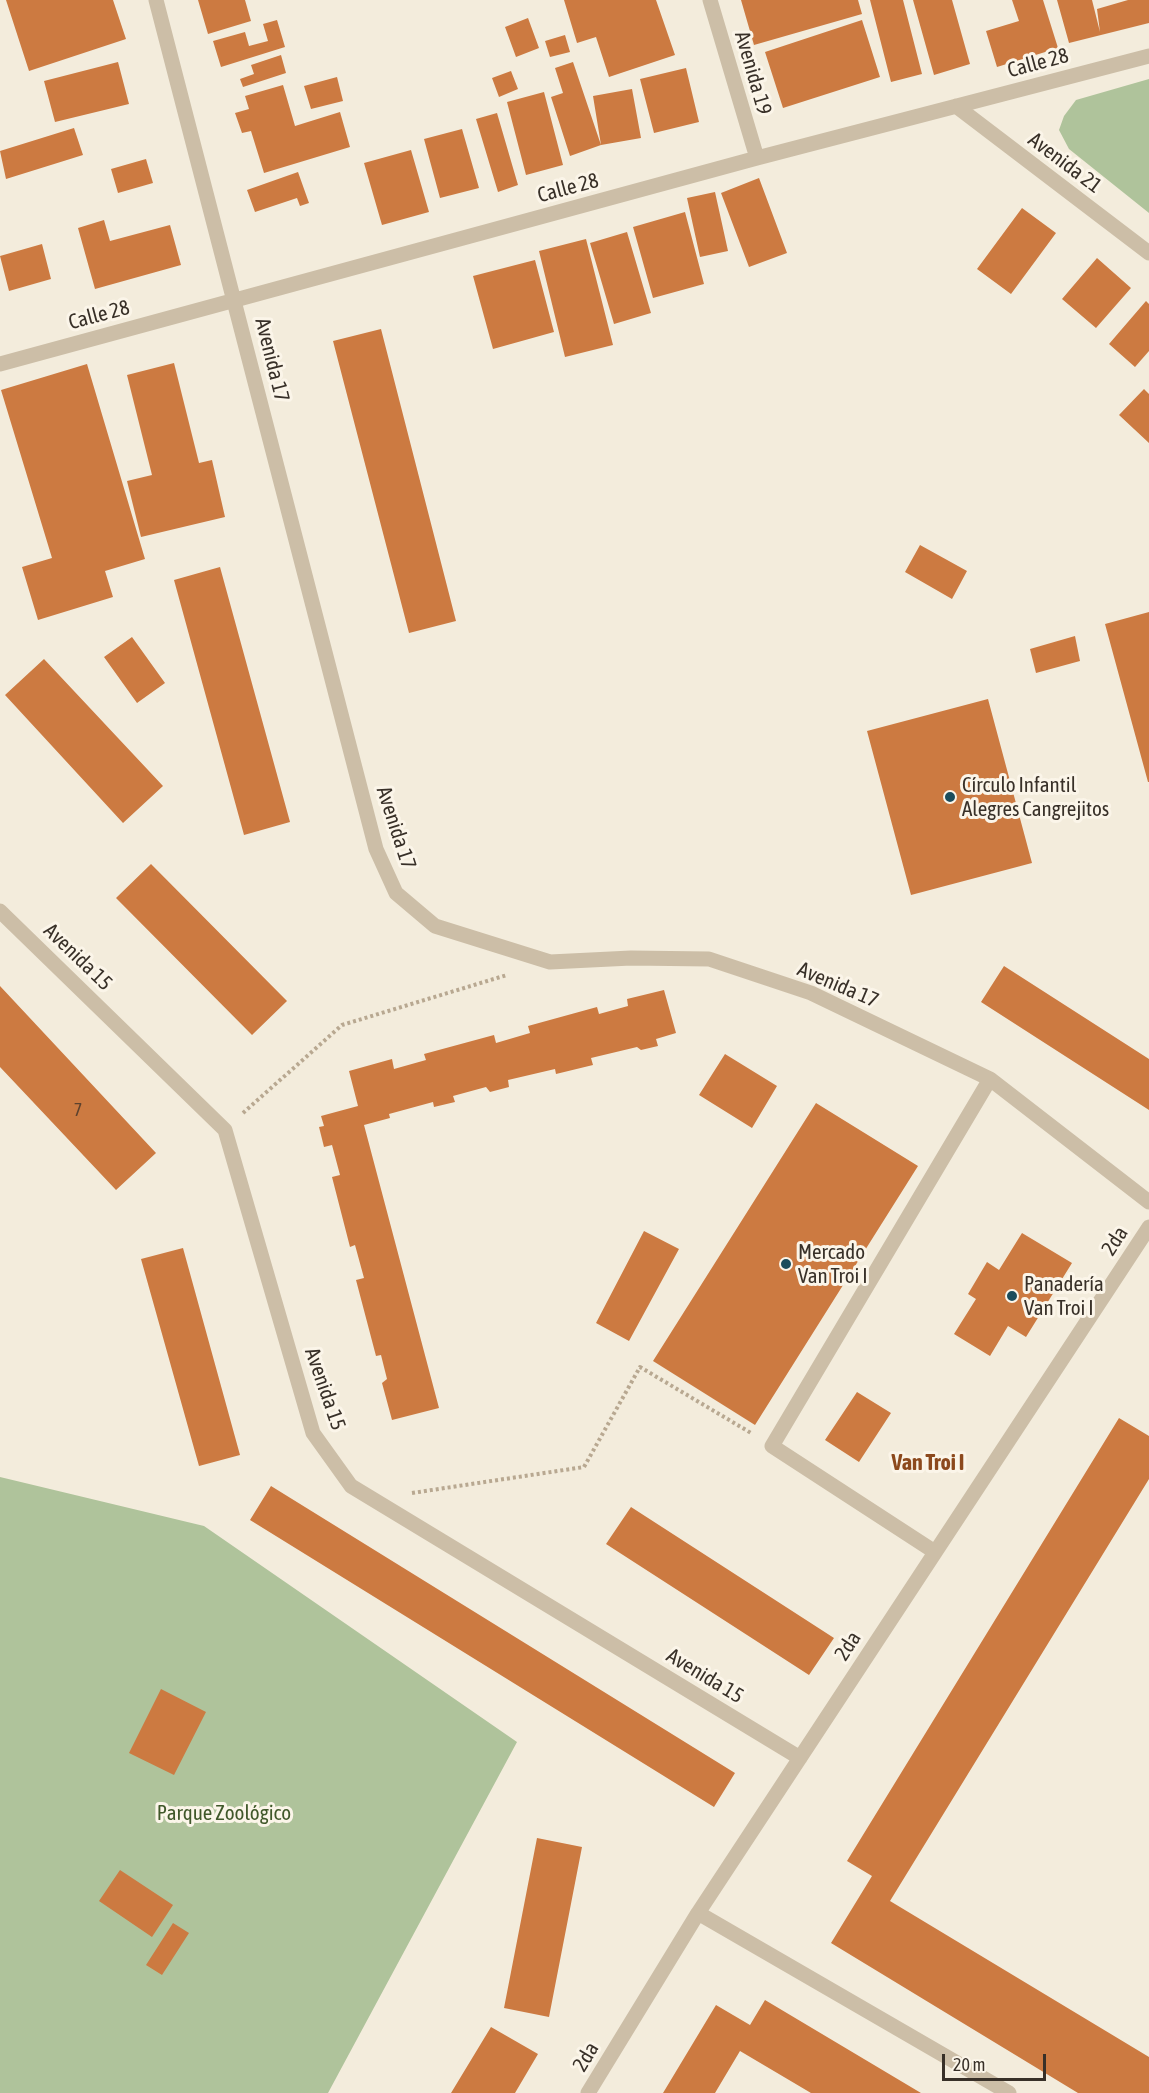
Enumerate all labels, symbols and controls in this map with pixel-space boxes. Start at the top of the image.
street label: Avenida 19 [729,28,777,118]
street label: Calle 28 [1005,43,1071,83]
street label: Avenida 21 [1023,127,1107,199]
street label: Calle 28 [535,168,601,208]
street label: Calle 28 [66,295,132,335]
street label: Avenida 17 [249,315,295,405]
place label: Círculo Infantil Alegres Cangrejitos [962,772,1109,822]
street label: Avenida 17 [371,783,421,873]
marker: Círculo Infantil Alegres Cangrejitos [943,790,957,804]
street label: Avenida 15 [38,918,118,996]
street label: Avenida 17 [794,957,882,1013]
house number: 7 [74,1099,82,1121]
street label: 2da [1096,1222,1134,1260]
place label: Mercado Van Troi I [798,1239,868,1289]
marker: Mercado Van Troi I [779,1257,793,1271]
place label: Panadería Van Troi I [1024,1271,1104,1321]
marker: Panadería Van Troi I [1005,1289,1019,1303]
street label: Avenida 15 [299,1344,351,1434]
district label: Van Troi I [892,1450,964,1476]
street label: 2da [829,1627,867,1665]
street label: Avenida 15 [662,1643,748,1709]
park label: Parque Zoológico [157,1800,291,1826]
street label: 2da [568,2038,604,2076]
scale bar [945,2042,1048,2080]
text: 20 m [953,2054,985,2075]

